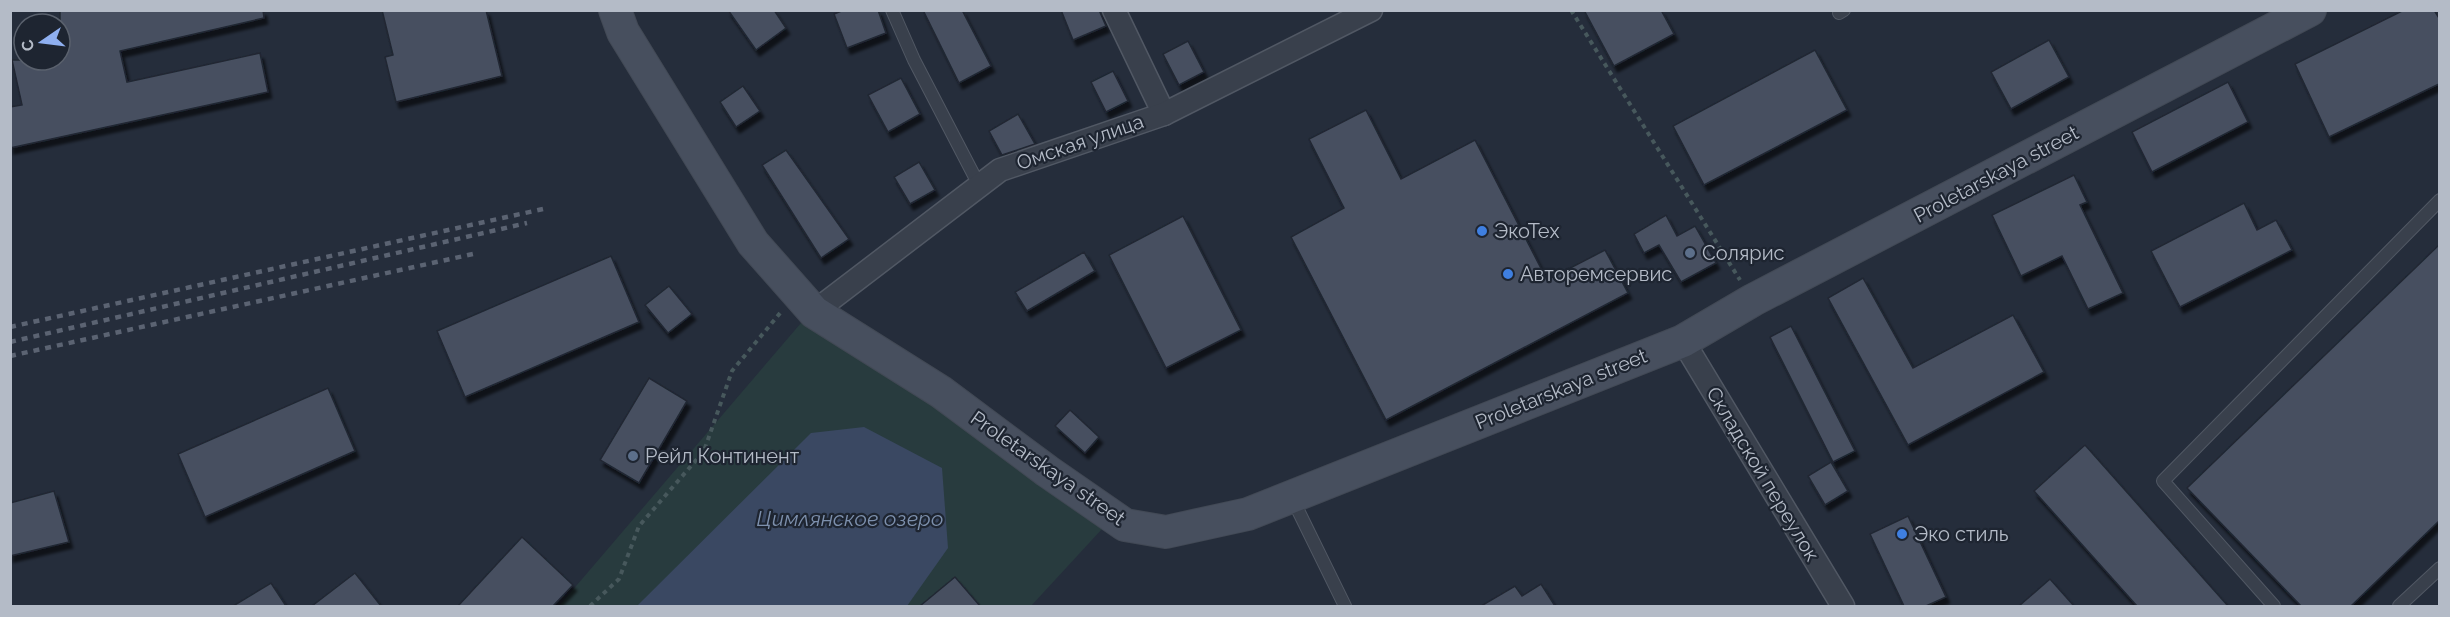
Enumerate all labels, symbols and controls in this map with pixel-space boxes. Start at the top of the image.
north arrow [12,12,72,72]
text: С [17,38,38,53]
street label: Омская улица [1013,109,1147,175]
street label: Proletarskaya street [1909,120,2083,228]
place label: ЭкоТех [1494,219,1560,243]
marker: ЭкоТех [1475,224,1489,238]
place label: Солярис [1702,241,1785,265]
marker: Солярис [1683,246,1697,260]
place label: Авторемсервис [1520,262,1672,286]
marker: Авторемсервис [1501,267,1515,281]
street label: Proletarskaya street [1472,343,1651,434]
street label: Складской переулок [1701,382,1825,566]
street label: Proletarskaya street [966,406,1130,531]
place label: Рейл Континент [645,444,800,468]
marker: Рейл Континент [626,449,640,463]
water label: Цимлянское озеро [757,506,943,531]
place label: Эко стиль [1914,522,2009,546]
marker: Эко стиль [1895,527,1909,541]

